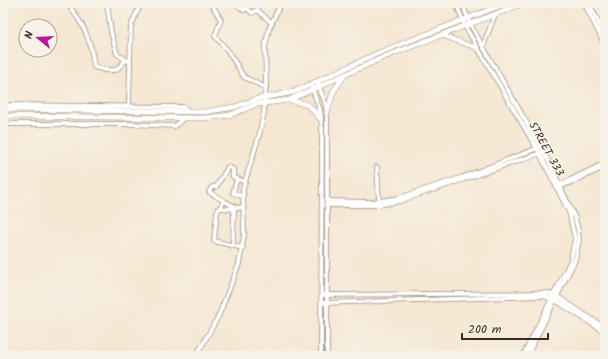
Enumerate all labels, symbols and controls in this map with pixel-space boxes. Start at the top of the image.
north arrow [18,18,58,58]
text: N [20,29,39,41]
street label: STREET 333 [524,118,568,180]
scale bar [462,315,548,341]
text: 200 m [468,320,502,339]

